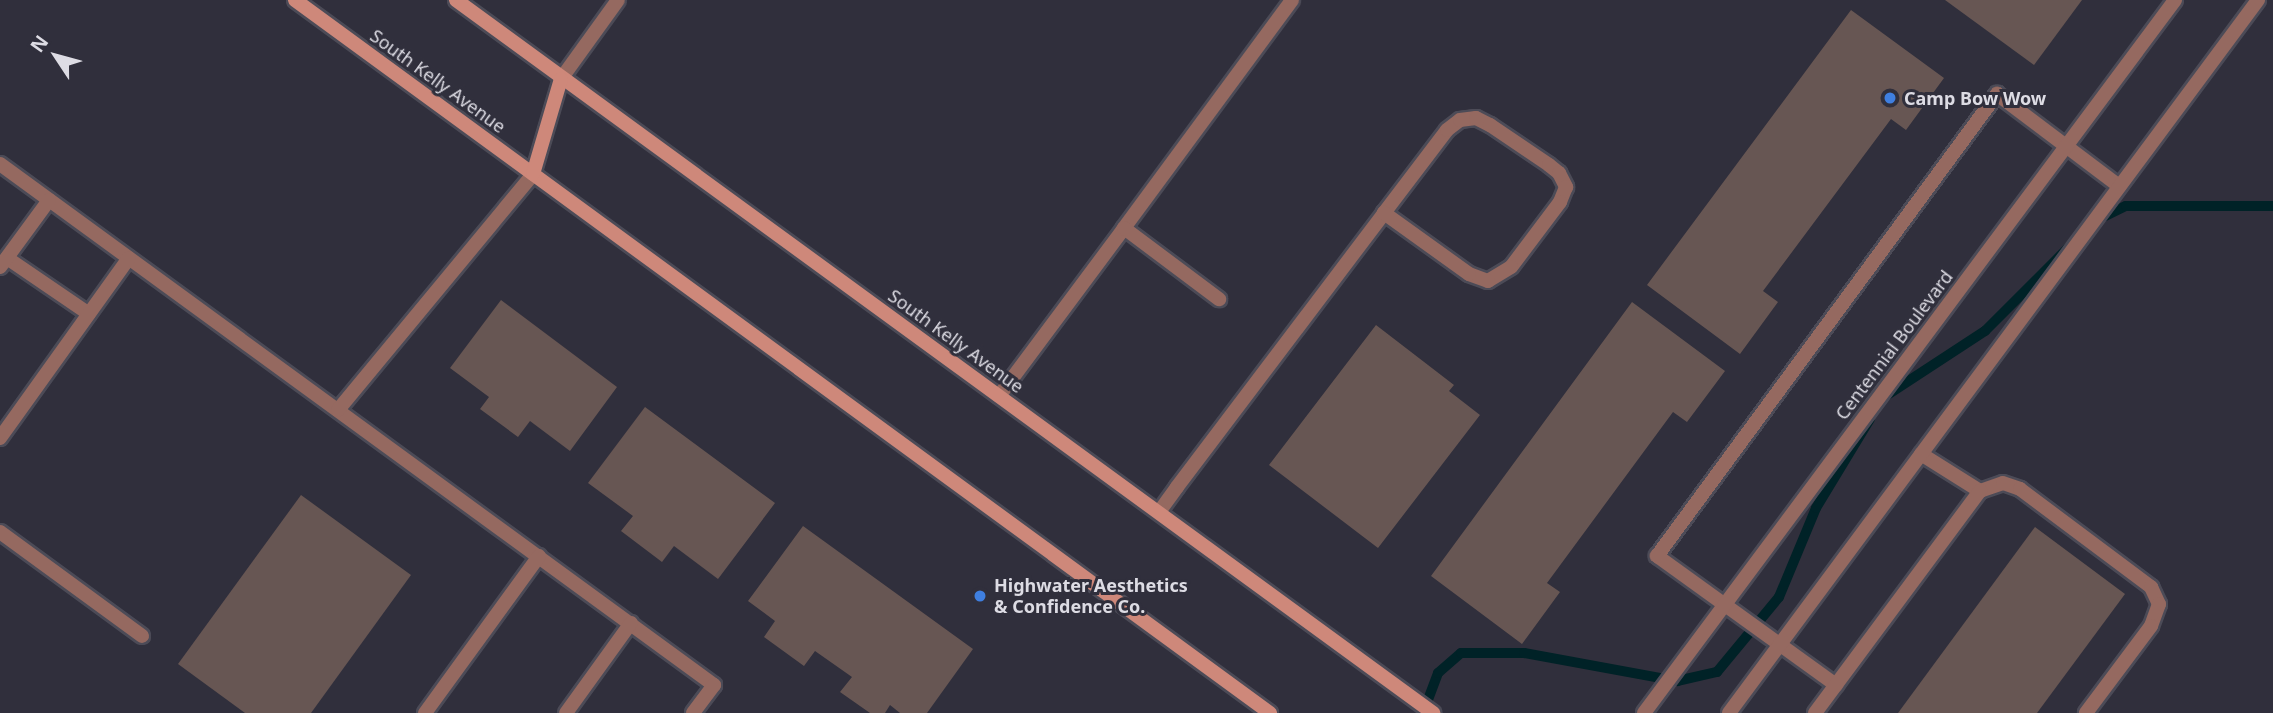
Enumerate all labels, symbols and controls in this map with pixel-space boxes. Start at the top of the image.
north arrow [21,21,91,91]
street label: South Kelly Avenue [366,25,510,137]
text: N [24,30,54,58]
place label: Camp Bow Wow [1904,87,2046,109]
marker: Camp Bow Wow [1882,90,1898,106]
street label: Centennial Boulevard [1831,266,1957,424]
street label: South Kelly Avenue [884,285,1028,397]
place label: Highwater Aesthetics & Confidence Co. [994,575,1188,618]
marker: Highwater Aesthetics & Confidence Co. [972,588,988,604]

